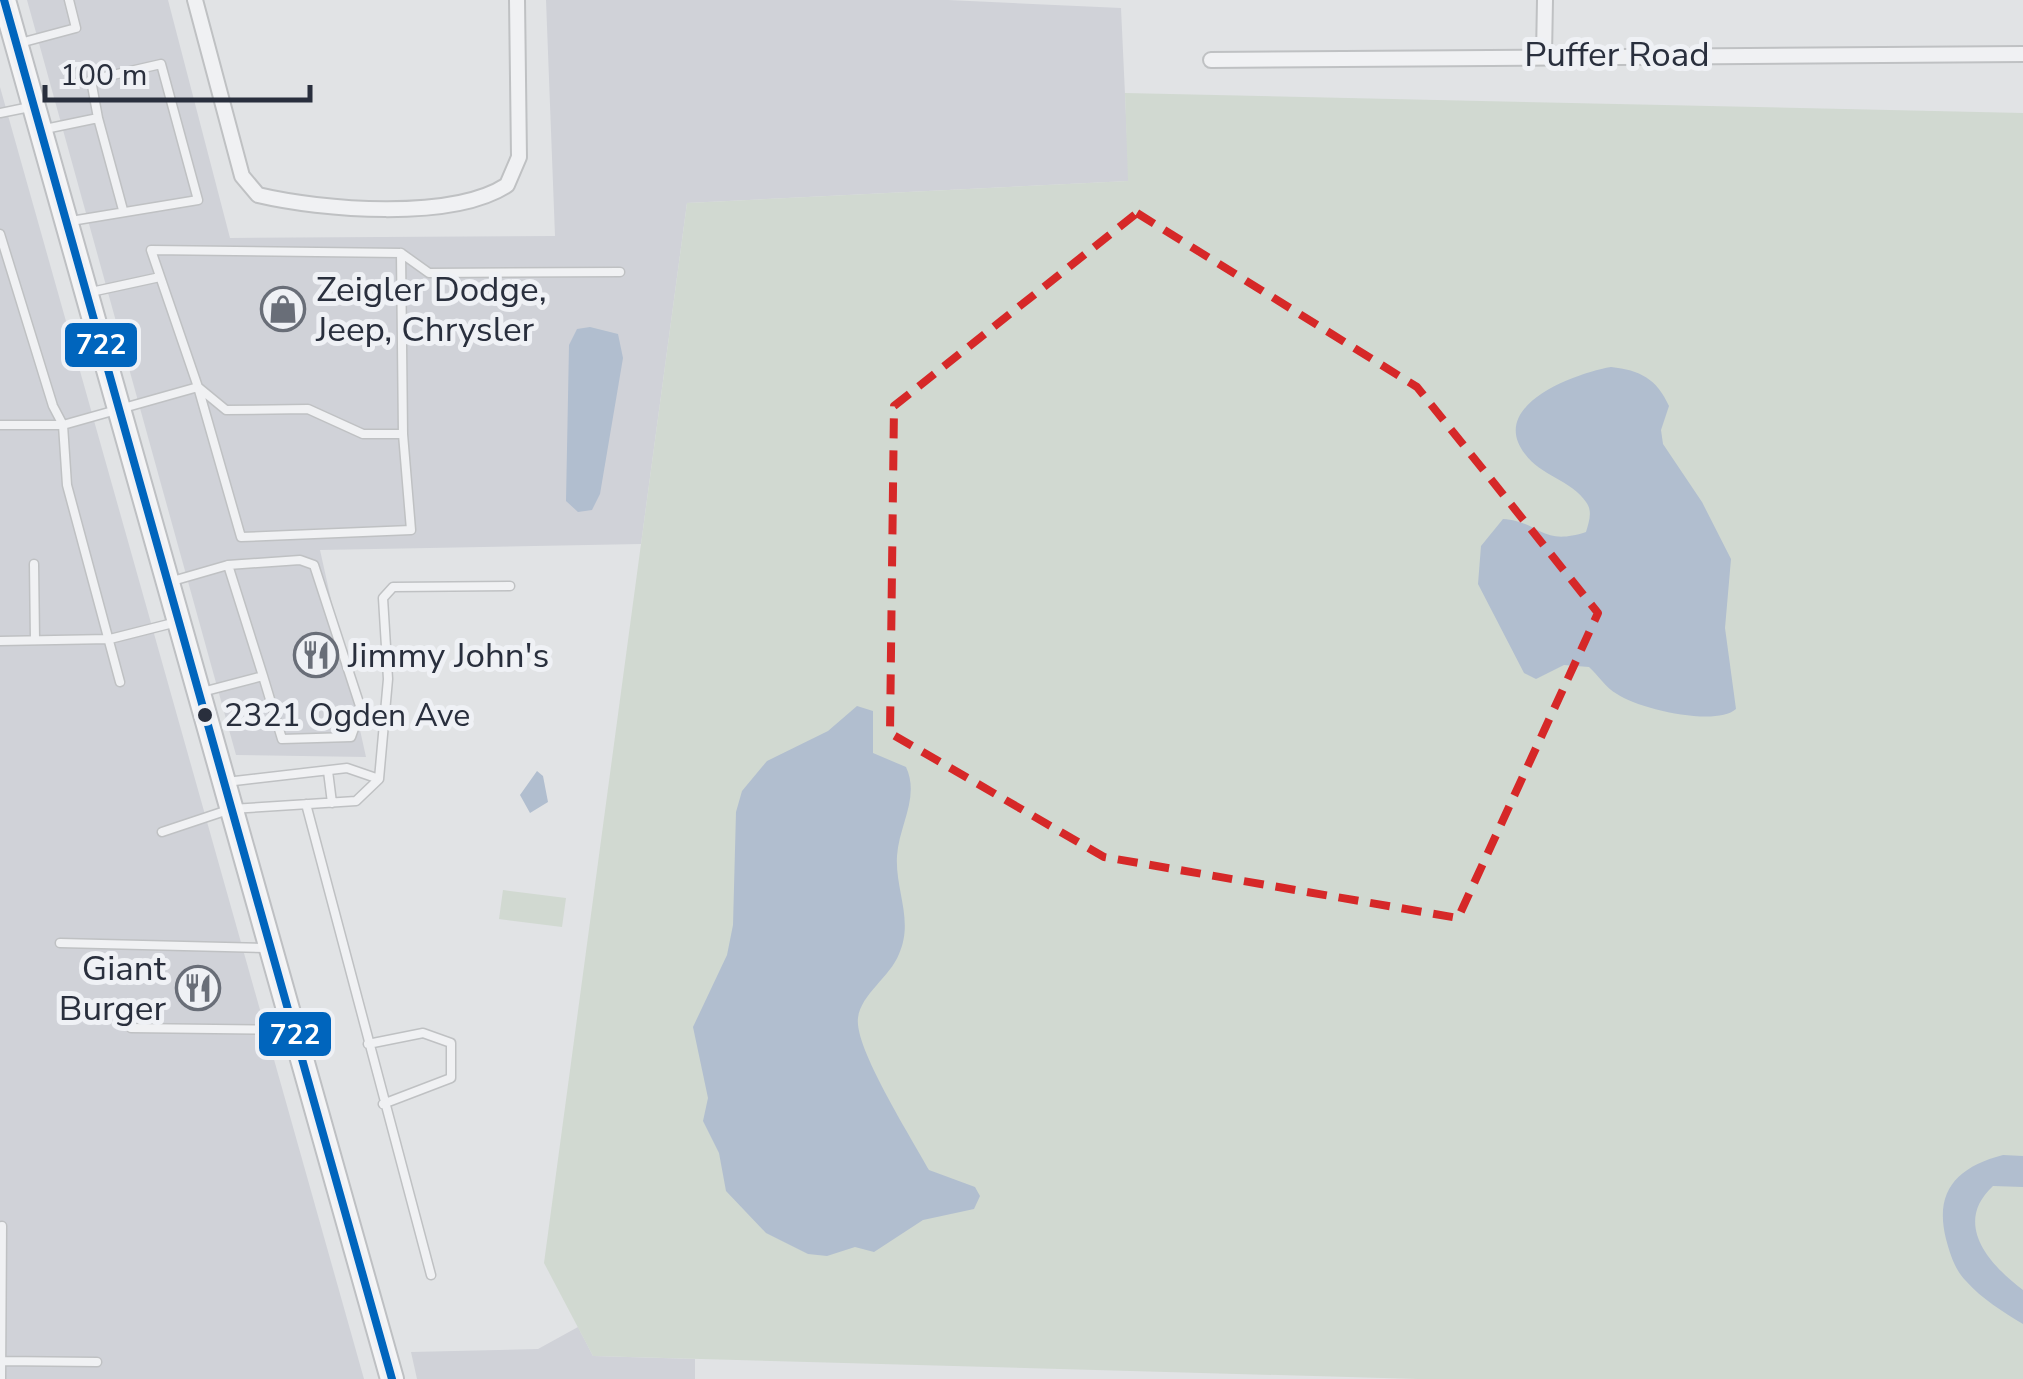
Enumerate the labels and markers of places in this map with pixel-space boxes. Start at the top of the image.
place label: Zeigler Dodge, Jeep, Chrysler [315,266,547,353]
shop icon: Zeigler Dodge, Jeep, Chrysler [260,286,306,332]
restaurant icon: Jimmy John's [293,632,339,678]
place label: Jimmy John's [347,632,549,679]
place label: 2321 Ogden Ave [224,694,470,737]
marker: 2321 Ogden Ave [195,705,215,725]
place label: Giant Burger [59,945,167,1032]
restaurant icon: Giant Burger [175,965,221,1011]

